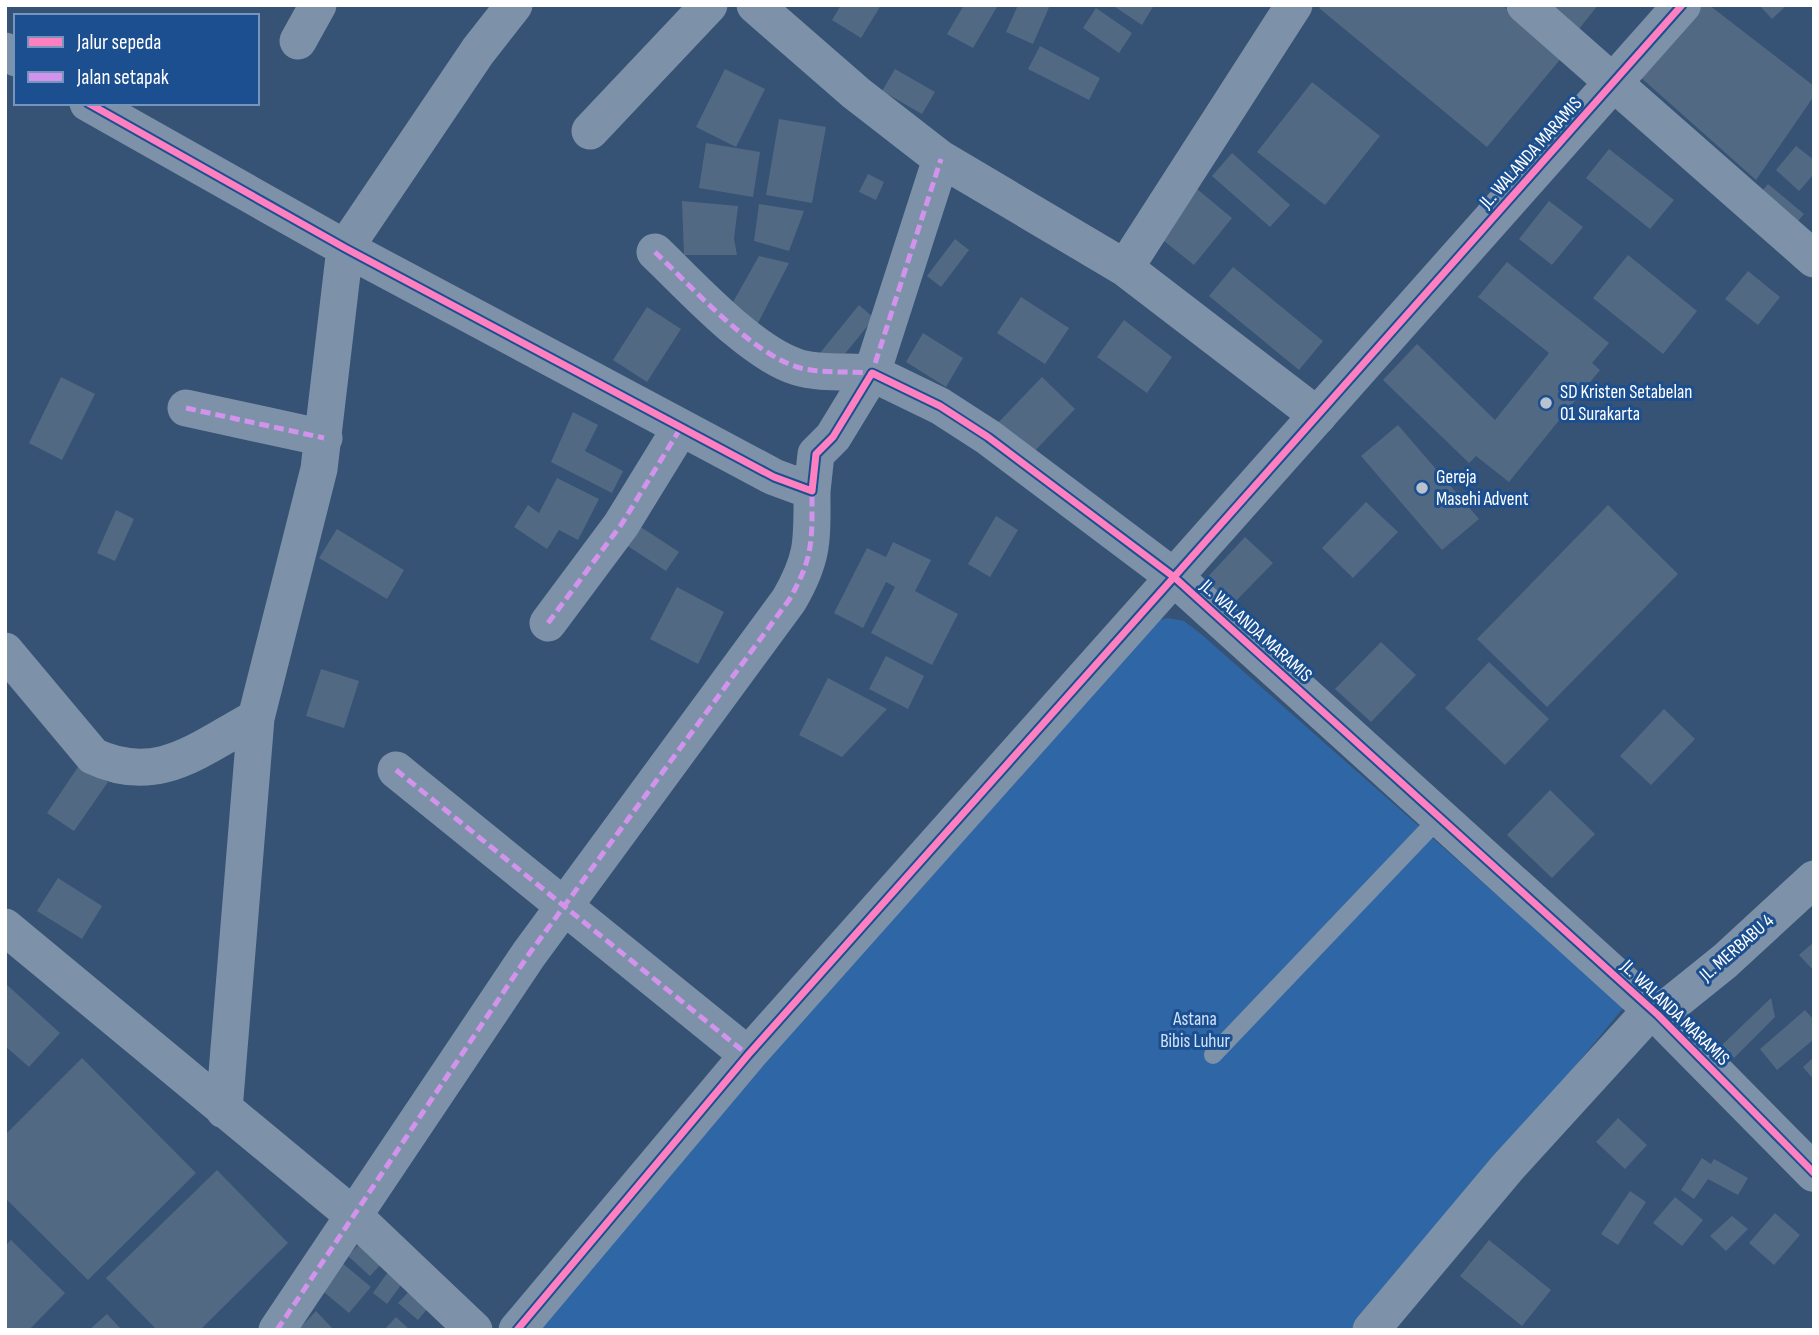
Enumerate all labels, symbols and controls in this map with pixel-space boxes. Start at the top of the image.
legend [14,14,259,105]
text: Jalur sepeda [76,30,161,55]
text: Jalan setapak [76,65,169,90]
street label: JL. WALANDA MARAMIS [1474,92,1587,214]
place label: SD Kristen Setabelan 01 Surakarta [1560,381,1692,426]
marker: SD Kristen Setabelan 01 Surakarta [1538,395,1554,411]
place label: Gereja Masehi Advent [1436,466,1529,511]
marker: Gereja Masehi Advent [1414,480,1430,496]
street label: JL. WALANDA MARAMIS [1195,574,1317,687]
street label: JL. MERBABU 4 [1694,910,1779,987]
street label: JL. WALANDA MARAMIS [1615,955,1734,1071]
park label: Astana Bibis Luhur [1160,1008,1230,1053]

